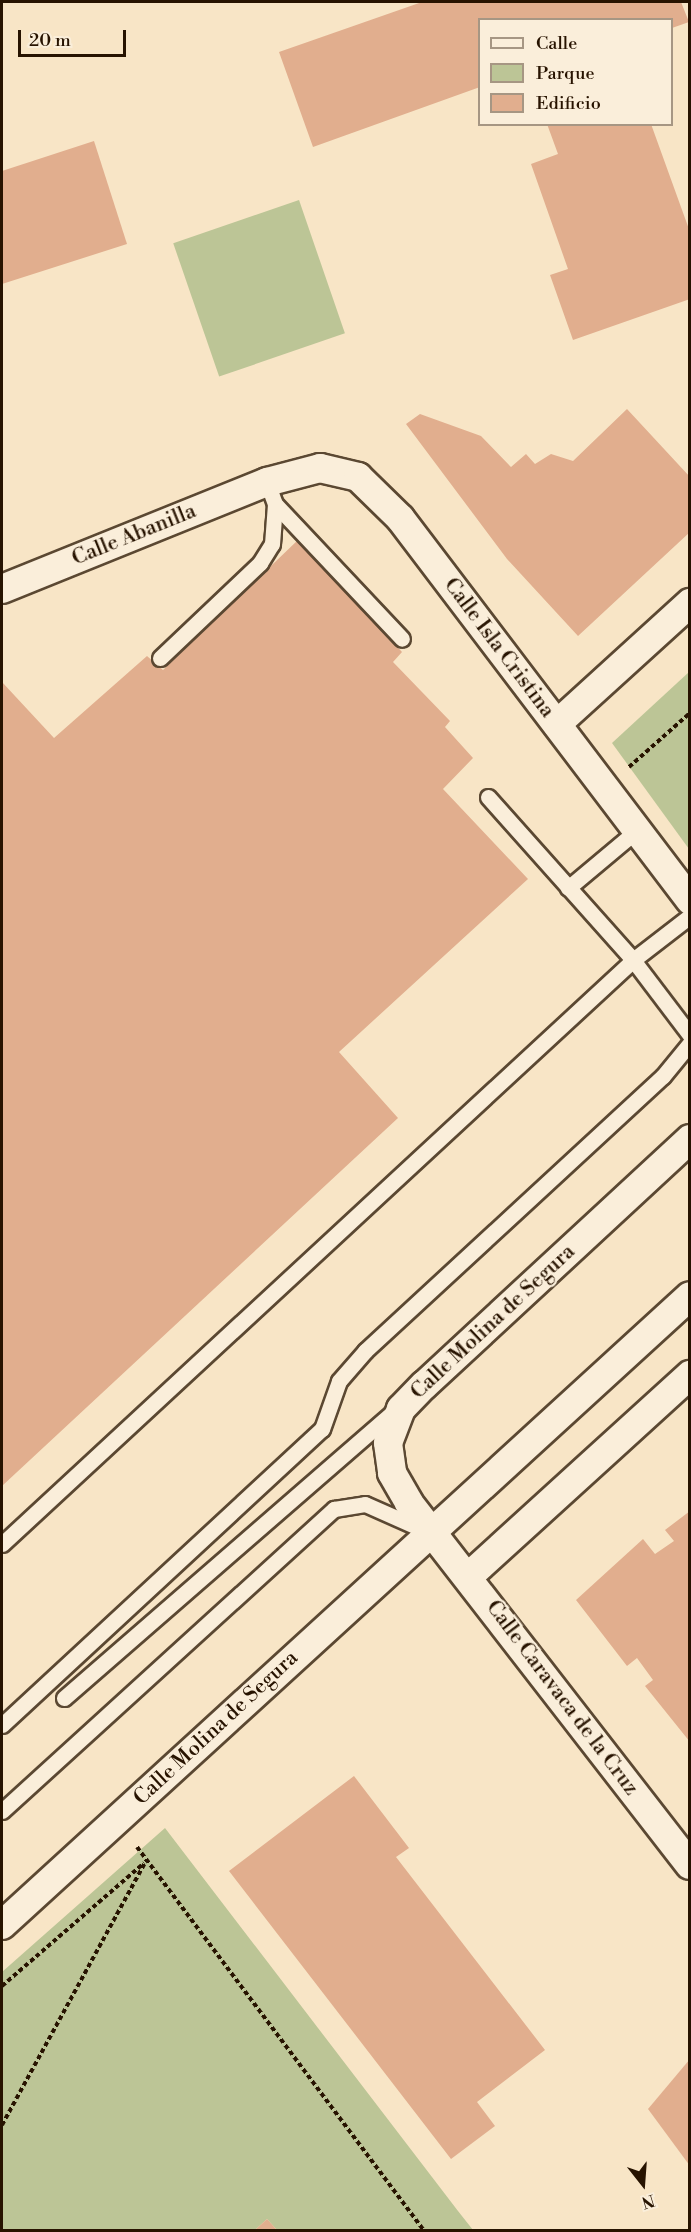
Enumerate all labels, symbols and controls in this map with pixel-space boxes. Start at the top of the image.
scale bar [21,18,129,56]
legend [478,18,673,126]
text: 20 m [29,29,71,52]
text: Calle [536,32,577,55]
text: Parque [536,62,595,85]
text: Edificio [536,92,601,115]
street label: Calle Abanilla [68,499,200,571]
street label: Calle Isla Cristina [438,573,560,723]
street label: Calle Molina de Segura [406,1239,580,1405]
street label: Calle Caravaca de la Cruz [480,1596,644,1800]
street label: Calle Molina de Segura [129,1645,303,1811]
north arrow [613,2154,673,2214]
text: N [639,2190,657,2213]

